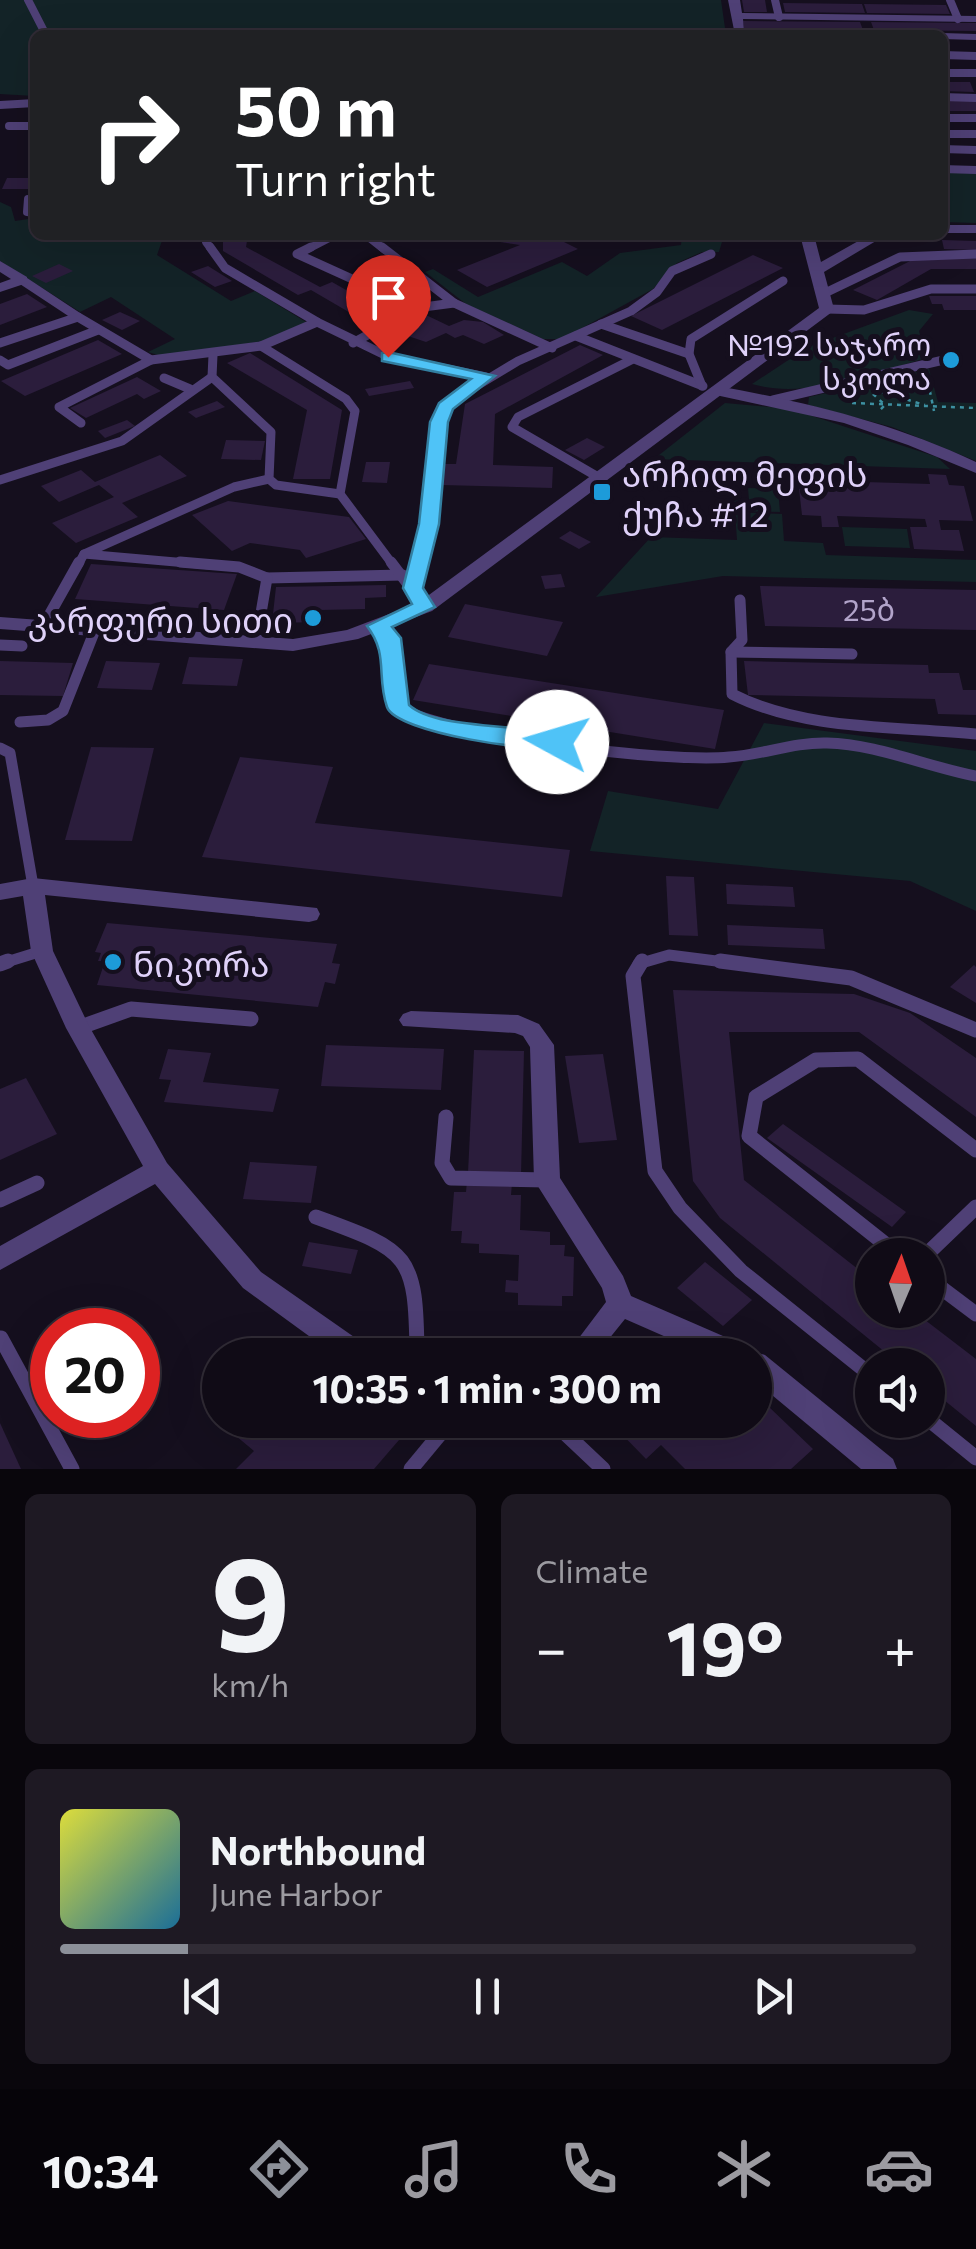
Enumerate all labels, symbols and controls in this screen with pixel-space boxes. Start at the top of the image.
text: 50 m [235,65,397,150]
icon: right [70,70,200,200]
text: Turn right [235,150,436,205]
pin [346,255,431,358]
icon: arrive [361,270,416,325]
place label: №192 საჯარო სკოლა [727,325,931,398]
marker: №192 საჯარო სკოლა [940,349,962,371]
place label: არჩილ მეფის ქუჩა #12 [622,451,867,536]
marker: არჩილ მეფის ქუჩა #12 [591,481,613,503]
house number: 25ბ [843,590,895,627]
place label: კარფური სითი [28,597,293,642]
marker: კარფური სითი [302,607,324,629]
position arrow [505,690,609,794]
place label: ნიკორა [133,941,270,986]
marker: ნიკორა [102,951,124,973]
north arrow [855,1238,945,1328]
map controls [855,1238,945,1438]
speed limit sign: 20 [30,1308,160,1438]
button: sound [855,1348,945,1438]
text: 10:35 · 1 min · 300 m [312,1364,662,1411]
text: 9 [210,1519,290,1678]
text: Climate [536,1550,648,1590]
text: 19° [666,1600,784,1691]
text: − [536,1613,567,1680]
text: + [884,1613,916,1680]
text: km/h [211,1664,289,1704]
text: Northbound [210,1826,426,1873]
text: June Harbor [210,1873,383,1913]
icon: previous [175,1969,230,2024]
icon: pause [460,1969,515,2024]
icon: next [746,1969,801,2024]
icon: directions [244,2134,314,2204]
icon: music [399,2134,469,2204]
icon: phone [554,2134,624,2204]
icon: climate [709,2134,779,2204]
icon: car [864,2134,934,2204]
text: 10:34 [43,2142,159,2197]

